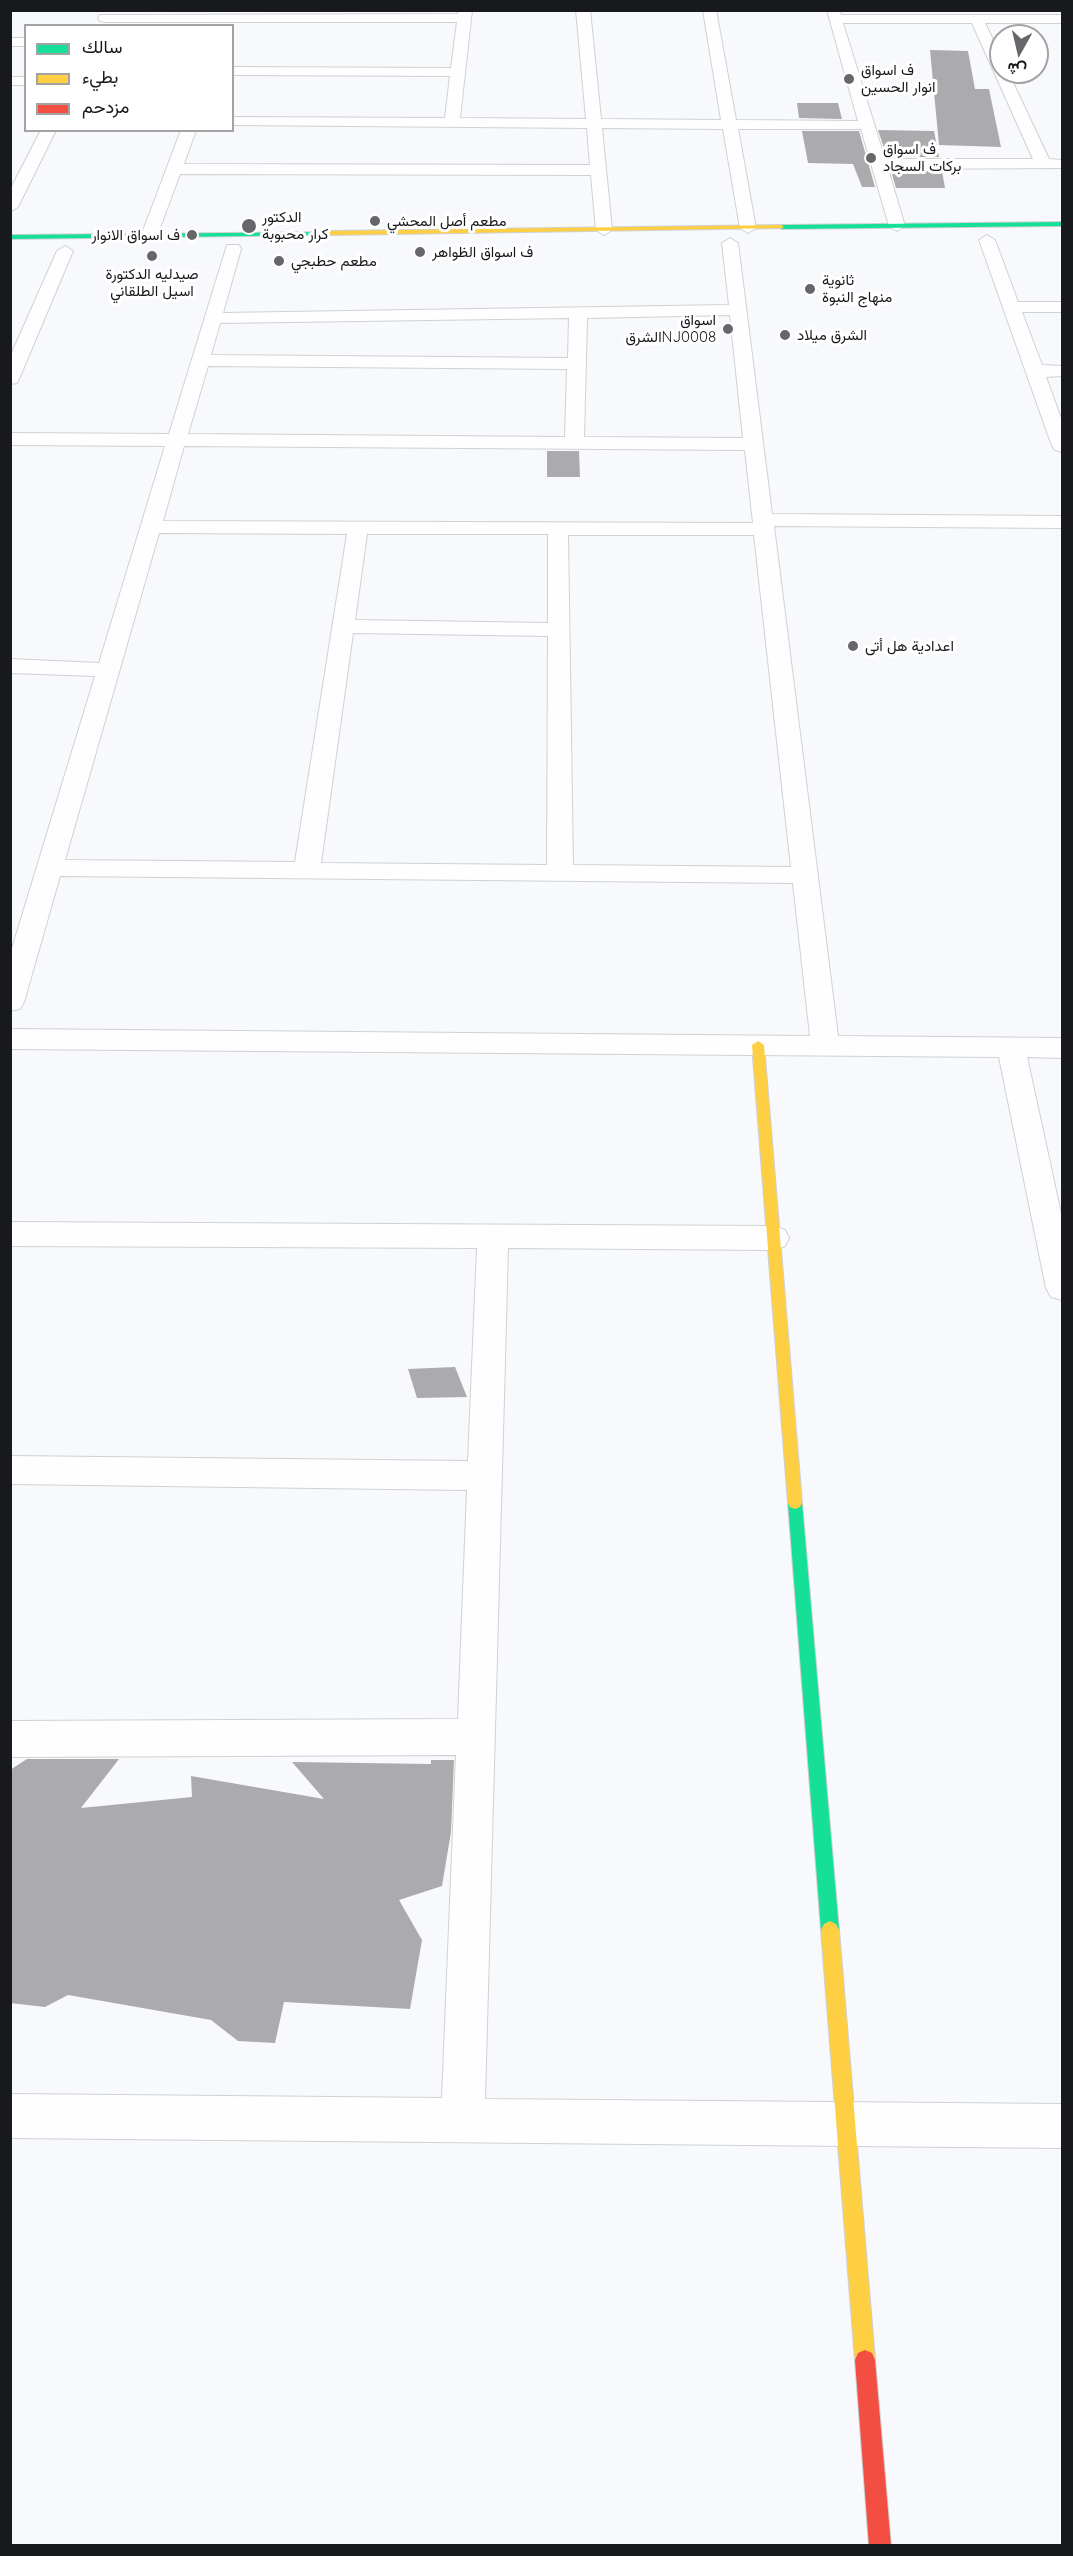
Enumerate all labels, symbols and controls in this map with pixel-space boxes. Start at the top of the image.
legend [24,24,234,132]
north arrow [989,24,1049,84]
text: سالك [82,35,122,58]
text: ش [1006,59,1028,81]
place label: ف اسواق انوار الحسين [861,61,936,96]
text: بطيء [82,65,118,88]
marker: ف اسواق انوار الحسين [842,72,856,86]
text: مزدحم [82,95,129,118]
place label: ف اسواق بركات السجاد [883,140,961,175]
marker: ف اسواق بركات السجاد [864,151,878,165]
place label: الدكتور كرار محبوبة [262,208,328,243]
place label: مطعم أصل المحشي [387,212,506,230]
marker: مطعم أصل المحشي [368,214,382,228]
marker: الدكتور كرار محبوبة [240,217,258,235]
place label: ف اسواق الانوار [91,226,180,244]
marker: ف اسواق الانوار [185,228,199,242]
place label: ف اسواق الظواهر [432,243,533,261]
marker: ف اسواق الظواهر [413,245,427,259]
marker: صيدليه الدكتورة اسيل الطلقاني [145,249,159,263]
place label: مطعم حطبجي [291,252,377,270]
marker: مطعم حطبجي [272,254,286,268]
place label: صيدليه الدكتورة اسيل الطلقاني [106,265,198,300]
place label: ثانوية منهاج النبوة [822,271,892,306]
marker: ثانوية منهاج النبوة [803,282,817,296]
place label: اسواق الشرقNJ0008 [625,311,716,346]
marker: اسواق الشرقNJ0008 [721,322,735,336]
place label: الشرق ميلاد [797,326,867,344]
marker: الشرق ميلاد [778,328,792,342]
place label: اعدادية هل أتى [865,637,954,655]
marker: اعدادية هل أتى [846,639,860,653]

